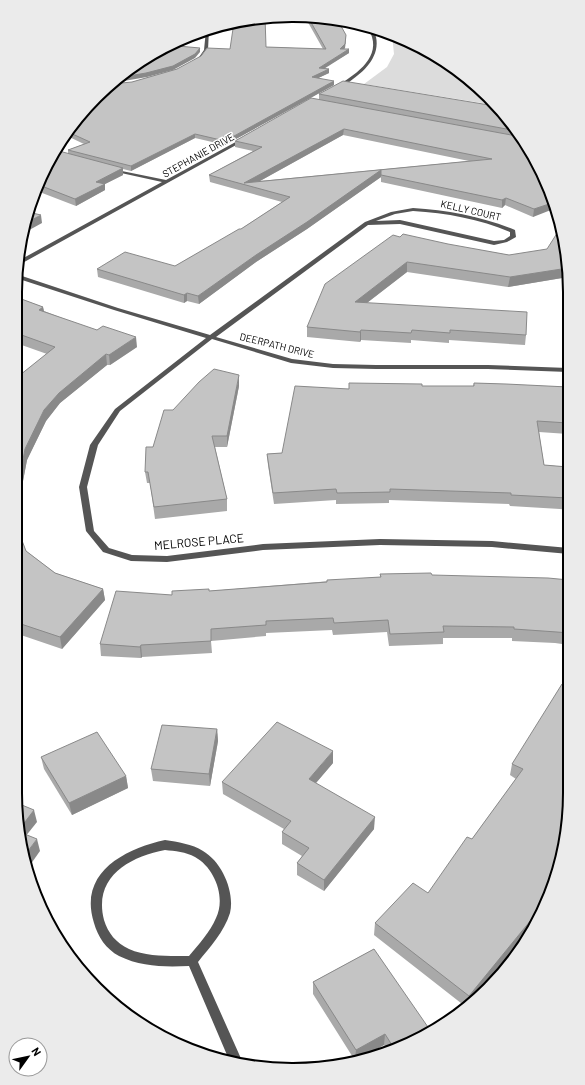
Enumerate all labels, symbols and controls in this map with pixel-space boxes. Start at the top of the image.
street label: STEPHANIE DRIVE [160,130,236,180]
street label: KELLY COURT [440,197,503,223]
street label: DEERPATH DRIVE [238,330,316,360]
street label: MELROSE PLACE [153,530,244,552]
north arrow [8,1037,48,1077]
text: N [29,1045,44,1058]

